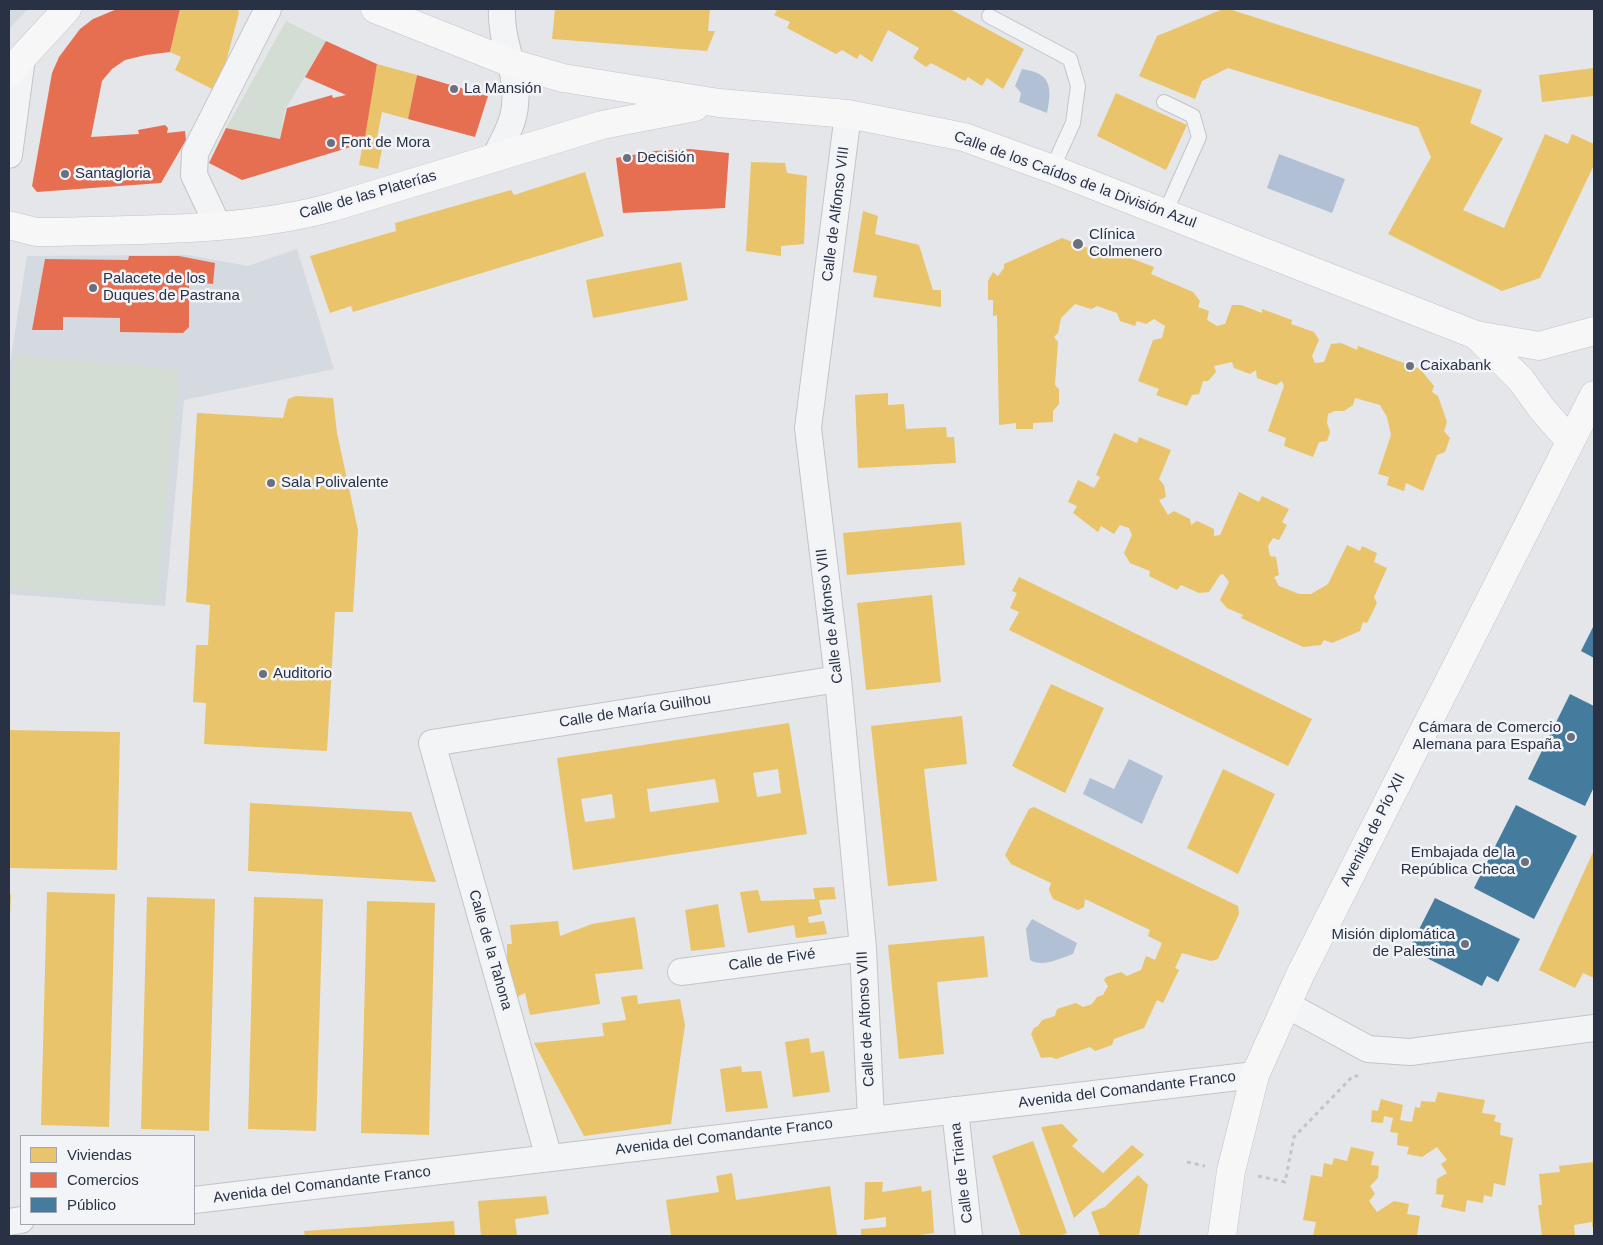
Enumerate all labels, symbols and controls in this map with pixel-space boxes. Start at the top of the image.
place label: La Mansión [464,80,542,98]
marker: La Mansión [448,83,460,95]
street label: Calle de los Caídos de la División Azul [951,128,1199,232]
place label: Font de Mora [341,134,430,152]
marker: Font de Mora [325,137,337,149]
street label: Calle de Alfonso VIII [819,145,853,283]
place label: Decisión [637,149,695,167]
marker: Decisión [621,152,633,164]
place label: Santagloria [75,165,151,183]
street label: Calle de las Platerías [297,167,439,223]
marker: Santagloria [59,168,71,180]
place label: Clínica Colmenero [1089,226,1162,261]
marker: Clínica Colmenero [1071,237,1085,251]
place label: Palacete de los Duques de Pastrana [103,270,240,305]
marker: Palacete de los Duques de Pastrana [87,282,99,294]
place label: Caixabank [1420,357,1491,375]
marker: Caixabank [1404,360,1416,372]
place label: Sala Polivalente [281,474,389,492]
marker: Sala Polivalente [265,477,277,489]
street label: Calle de Alfonso VIII [813,547,847,685]
place label: Auditorio [273,665,332,683]
marker: Auditorio [257,668,269,680]
street label: Calle de María Guilhou [558,690,712,732]
place label: Cámara de Comercio Alemana para España [1413,719,1561,754]
marker: Cámara de Comercio Alemana para España [1565,731,1577,743]
street label: Avenida de Pío XII [1337,771,1409,889]
place label: Embajada de la República Checa [1401,844,1515,879]
marker: Embajada de la República Checa [1519,856,1531,868]
street label: Calle de la Tahona [464,888,516,1012]
place label: Misión diplomática de Palestina [1332,926,1455,961]
marker: Misión diplomática de Palestina [1459,938,1471,950]
street label: Calle de Fivé [727,945,817,975]
street label: Calle de Alfonso VIII [853,951,879,1087]
street label: Avenida del Comandante Franco [1017,1068,1237,1112]
street label: Avenida del Comandante Franco [614,1115,834,1159]
street label: Calle de Triana [947,1122,977,1224]
legend [20,1135,195,1225]
text: Viviendas [67,1146,132,1163]
street label: Avenida del Comandante Franco [212,1163,432,1207]
text: Comercios [67,1171,139,1188]
text: Público [67,1196,116,1213]

